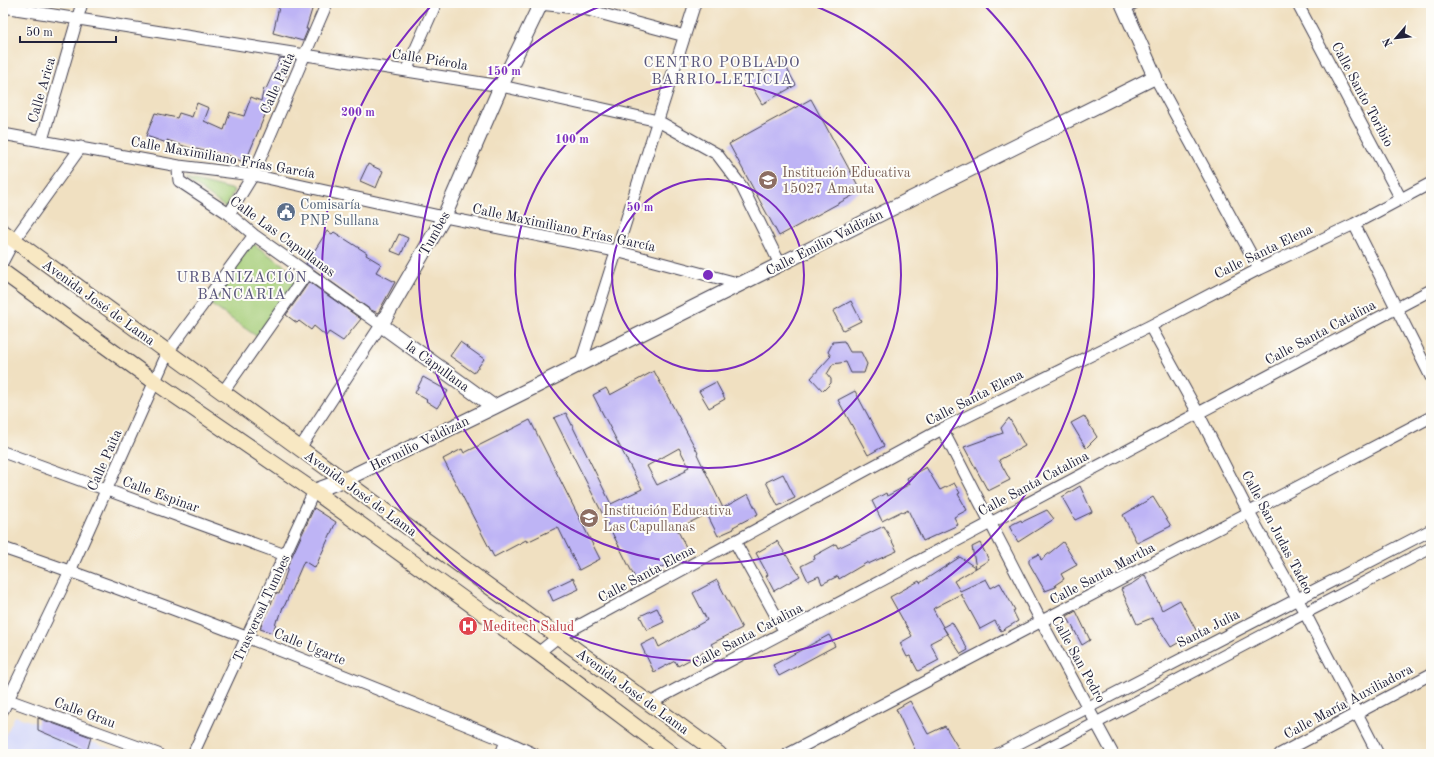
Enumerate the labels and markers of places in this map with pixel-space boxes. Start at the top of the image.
place label: Institución Educativa 15027 Amauta [782,166,911,196]
school or university icon: Institución Educativa 15027 Amauta [757,169,779,191]
place label: Comisaría PNP Sullana [300,198,379,228]
public building icon: Comisaría PNP Sullana [275,201,297,223]
centre of rings [701,268,715,282]
place label: Institución Educativa Las Capullanas [603,504,732,534]
school or university icon: Institución Educativa Las Capullanas [578,507,600,529]
hospital icon: Meditech Salud [457,615,479,637]
place label: Meditech Salud [482,620,574,634]

